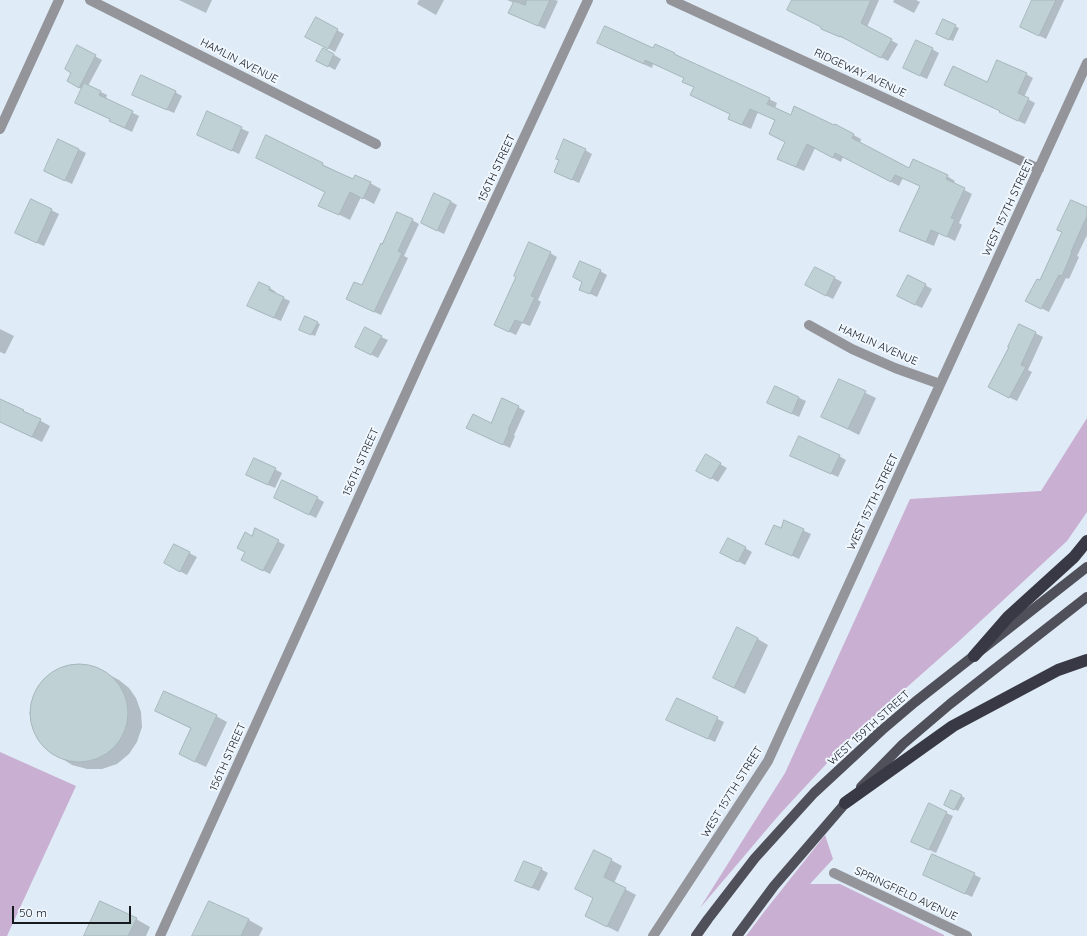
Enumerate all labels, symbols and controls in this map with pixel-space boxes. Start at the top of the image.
street label: HAMLIN AVENUE [198,36,280,86]
street label: RIDGEWAY AVENUE [812,46,908,100]
street label: 156TH STREET [476,132,518,204]
street label: WEST 157TH STREET [980,157,1036,259]
street label: HAMLIN AVENUE [836,322,920,368]
street label: 156TH STREET [340,426,382,498]
street label: WEST 157TH STREET [845,451,901,553]
street label: WEST 159TH STREET [825,688,913,768]
street label: 156TH STREET [207,721,249,793]
street label: WEST 157TH STREET [698,744,766,840]
street label: SPRINGFIELD AVENUE [852,864,960,924]
scale bar [14,898,133,924]
text: 50 m [19,905,47,920]

